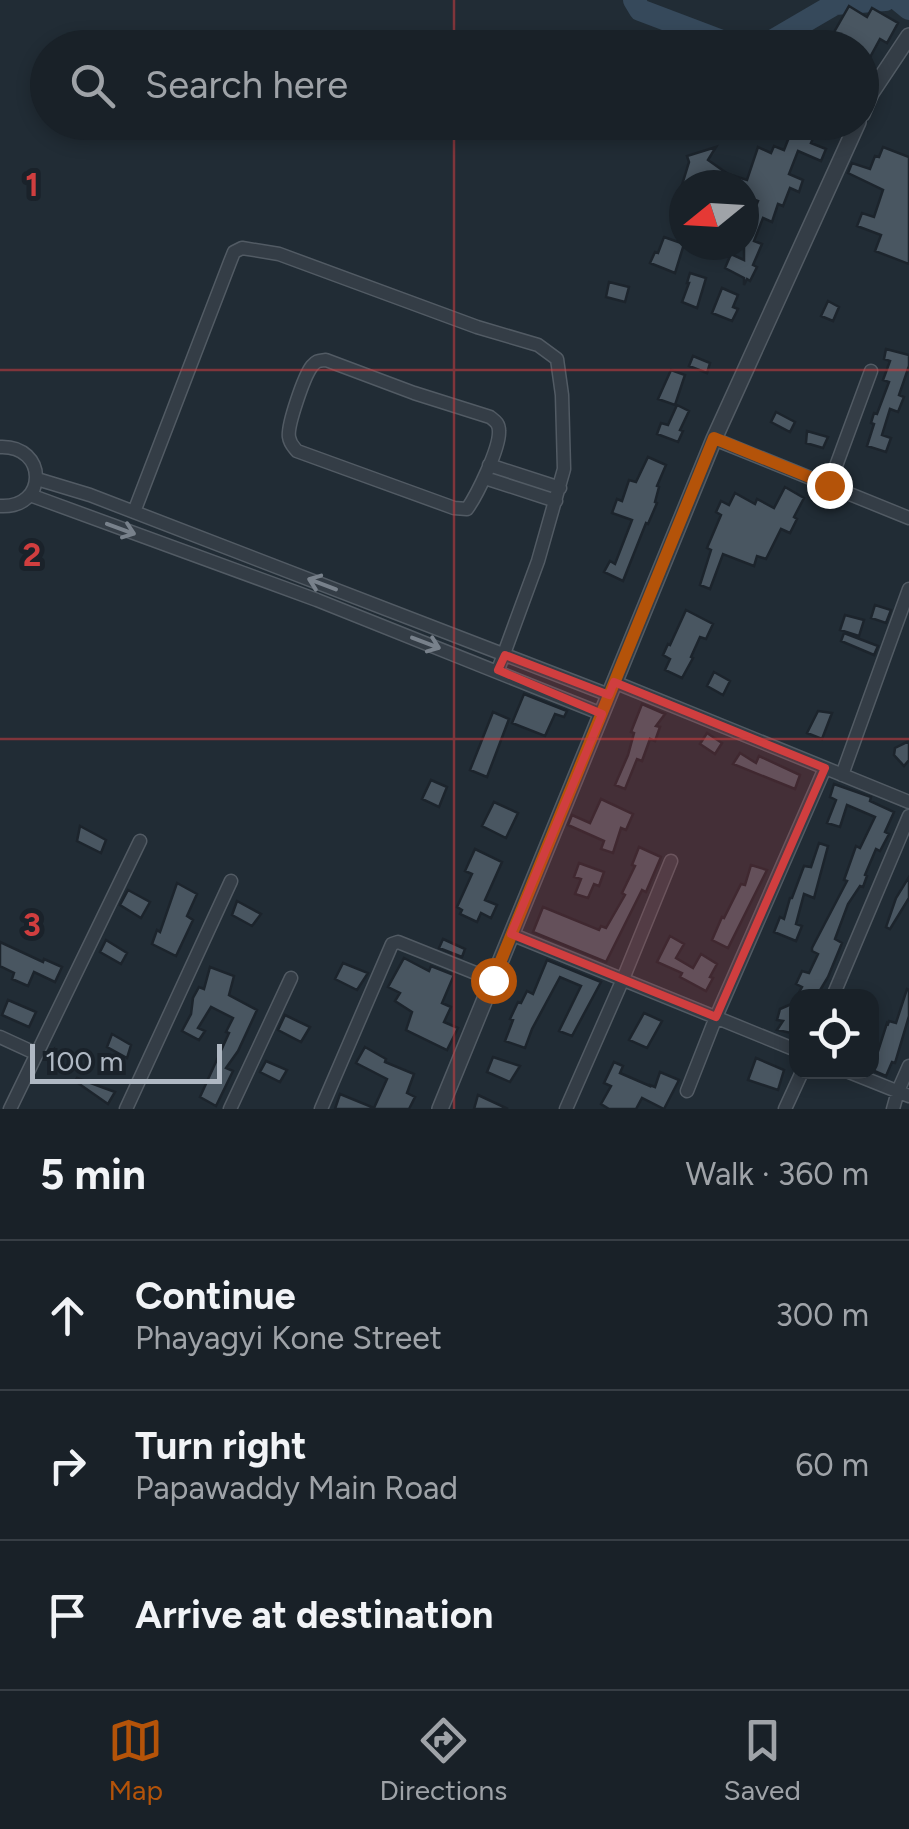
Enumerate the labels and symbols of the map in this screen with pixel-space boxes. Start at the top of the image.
text: 1 [25,166,39,204]
north arrow [669,170,759,260]
route end [807,463,853,509]
one-way arrow [105,521,136,539]
text: 2 [23,536,41,574]
one-way arrow [307,574,338,592]
one-way arrow [409,635,440,653]
text: 3 [23,906,41,944]
route start [471,958,517,1004]
scale bar [30,1039,222,1084]

